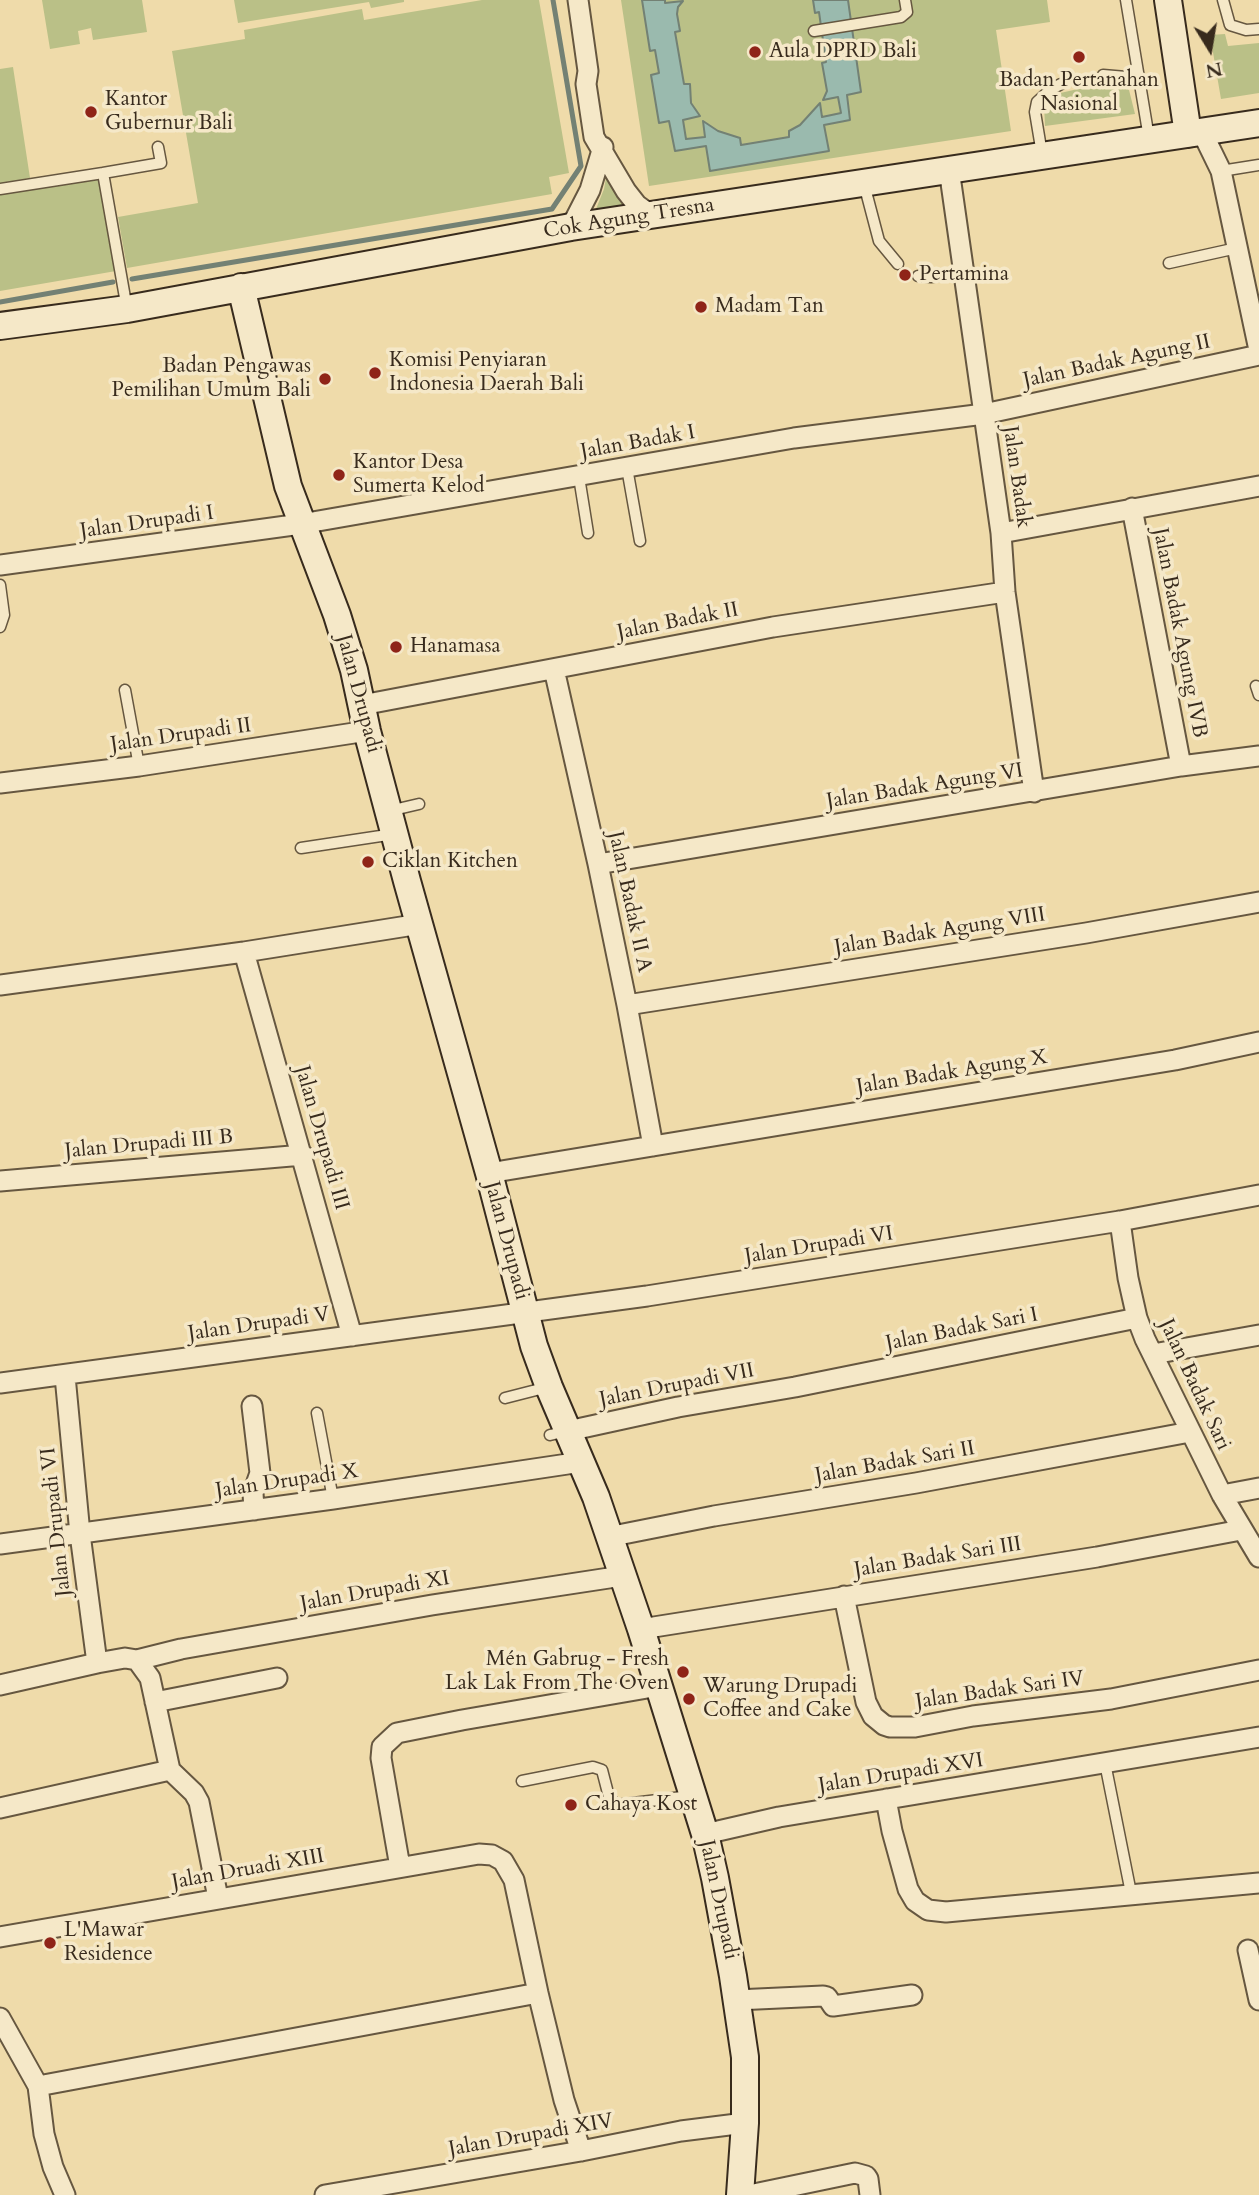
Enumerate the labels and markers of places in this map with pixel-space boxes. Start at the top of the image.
place label: Aula DPRD Bali [769,39,917,65]
marker: Aula DPRD Bali [747,44,763,60]
marker: Badan Pertanahan Nasional [1071,49,1087,65]
place label: Badan Pertanahan Nasional [999,68,1159,118]
place label: Kantor Gubernur Bali [105,87,233,137]
marker: Kantor Gubernur Bali [83,104,99,120]
place label: Pertamina [919,262,1009,288]
marker: Pertamina [897,267,913,283]
place label: Madam Tan [715,294,824,320]
marker: Madam Tan [693,299,709,315]
place label: Komisi Penyiaran Indonesia Daerah Bali [389,348,584,398]
place label: Badan Pengawas Pemilihan Umum Bali [112,354,311,404]
marker: Komisi Penyiaran Indonesia Daerah Bali [367,365,383,381]
marker: Badan Pengawas Pemilihan Umum Bali [317,371,333,387]
place label: Kantor Desa Sumerta Kelod [353,450,484,500]
marker: Kantor Desa Sumerta Kelod [331,467,347,483]
place label: Hanamasa [410,634,501,660]
marker: Hanamasa [388,639,404,655]
place label: Ciklan Kitchen [382,849,518,875]
marker: Ciklan Kitchen [360,854,376,870]
place label: Mén Gabrug - Fresh Lak Lak From The Oven [445,1647,669,1697]
marker: Mén Gabrug - Fresh Lak Lak From The Oven [675,1664,691,1680]
place label: Warung Drupadi Coffee and Cake [703,1674,857,1724]
marker: Warung Drupadi Coffee and Cake [681,1691,697,1707]
place label: Cahaya Kost [585,1792,697,1818]
marker: Cahaya Kost [563,1797,579,1813]
place label: L'Mawar Residence [64,1918,153,1968]
marker: L'Mawar Residence [42,1935,58,1951]

